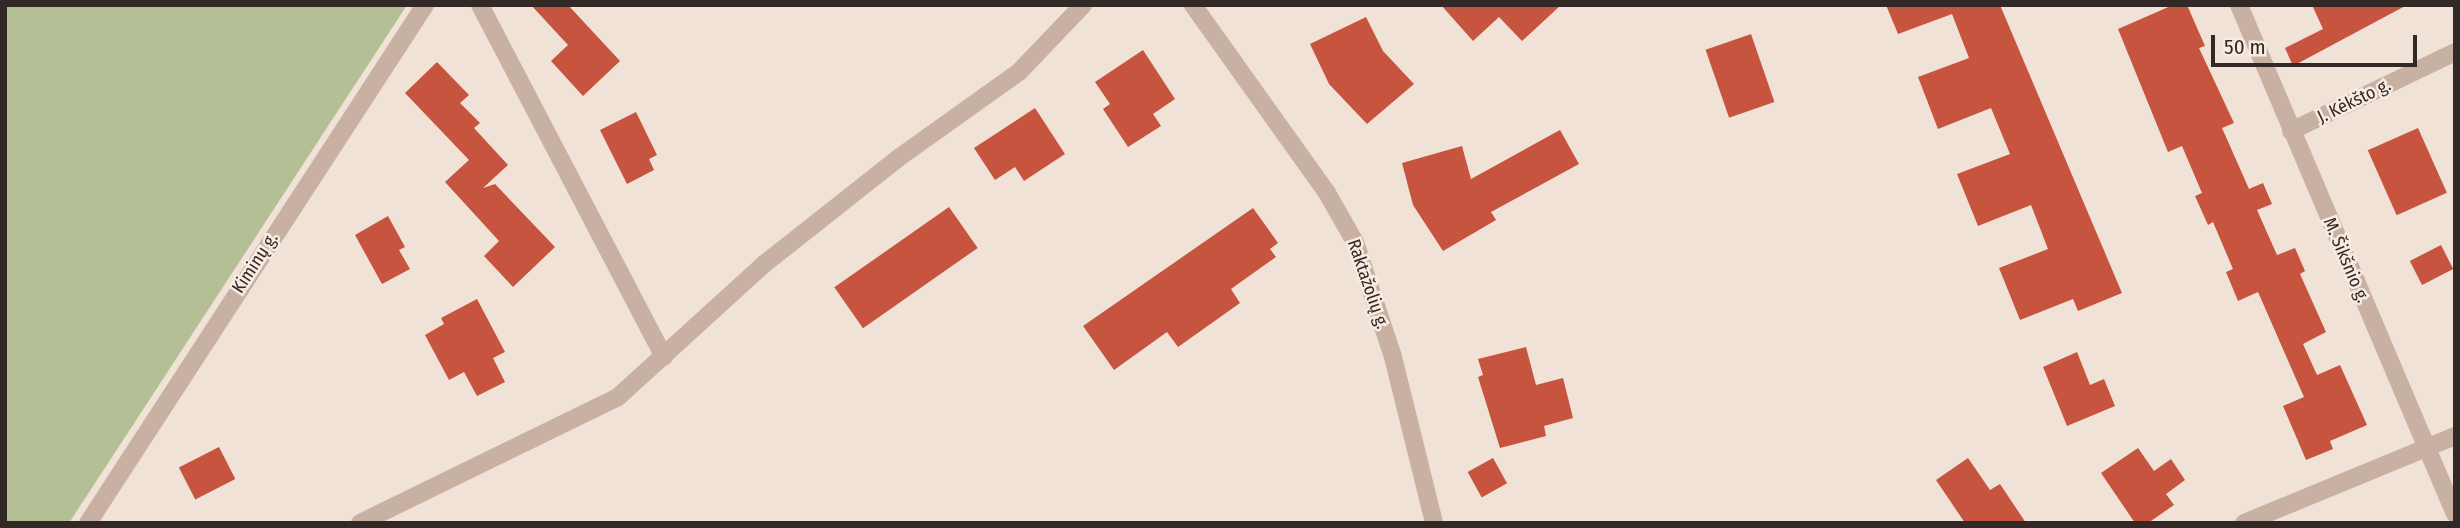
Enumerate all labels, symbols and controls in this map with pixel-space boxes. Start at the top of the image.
scale bar [2215,21,2422,65]
text: 50 m [2224,34,2266,60]
street label: J. Kėkšto g. [2314,74,2394,128]
street label: M. Šikšnio g. [2318,214,2374,306]
street label: Kiminų g. [227,229,283,297]
street label: Raktažolių g. [1343,236,1393,332]

